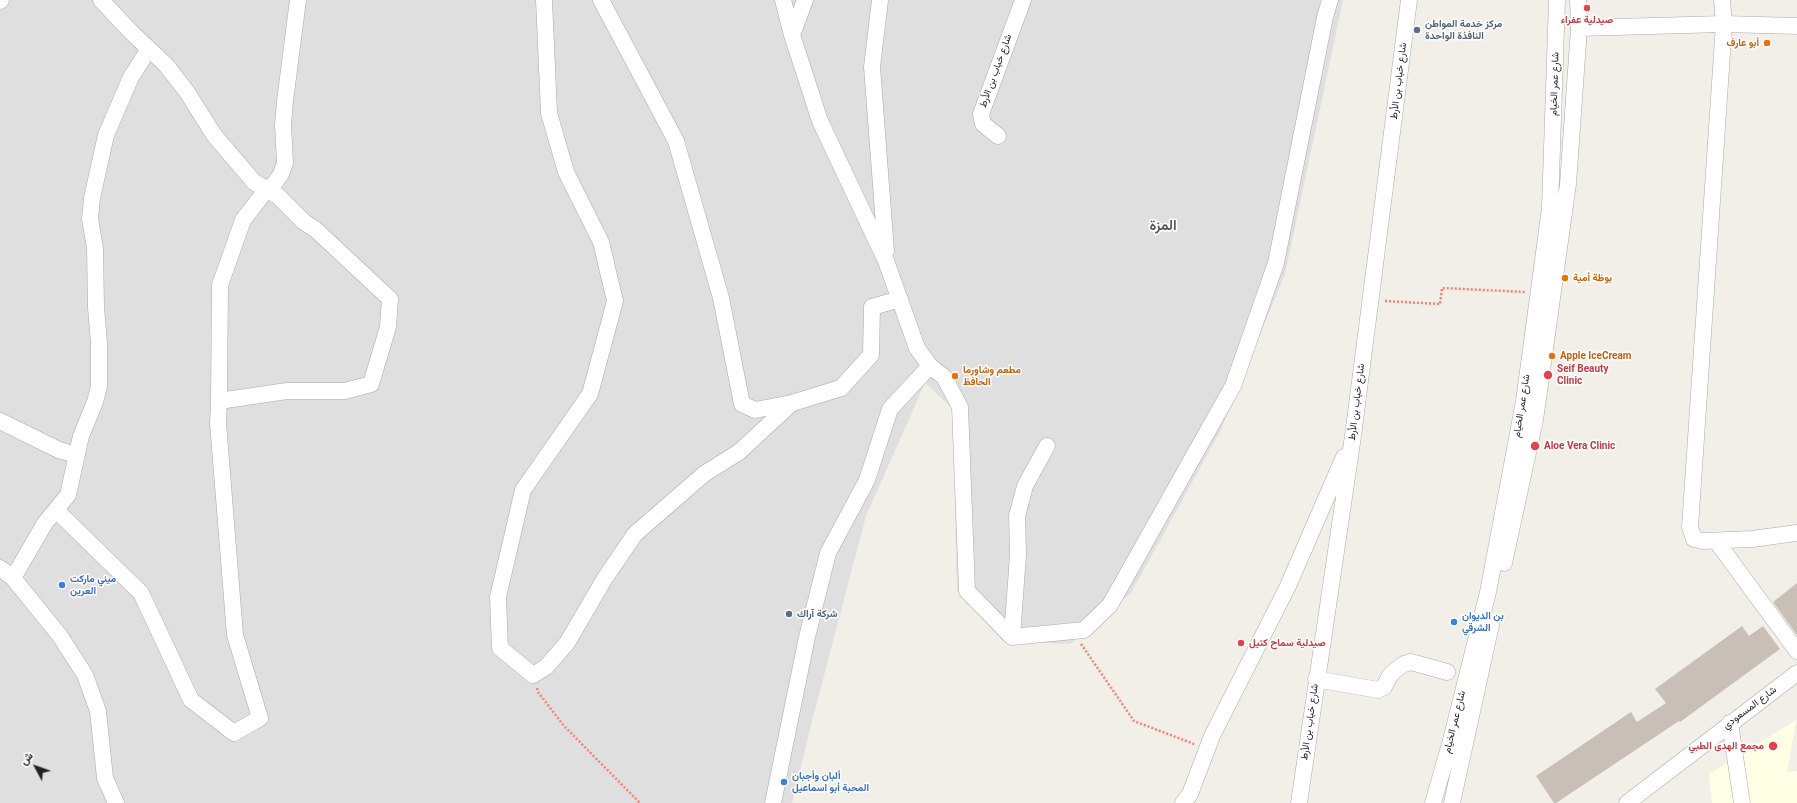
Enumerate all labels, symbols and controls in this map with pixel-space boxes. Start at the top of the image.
marker: صيدلية عفراء [1582,3,1592,13]
place label: صيدلية عفراء [1561,14,1613,26]
place label: مركز خدمة المواطن النافذة الواحدة [1425,18,1502,42]
marker: مركز خدمة المواطن النافذة الواحدة [1412,25,1422,35]
street label: شارع خباب بن الأرط [977,33,1015,109]
place label: أبو عارف [1726,37,1759,49]
marker: أبو عارف [1762,38,1772,48]
street label: شارع خباب بن الأرط [1388,42,1410,120]
street label: شارع عمر الخيام [1548,52,1562,116]
district label: المزة [1149,218,1177,234]
place label: بوظة أمية [1573,272,1612,284]
marker: بوظة أمية [1560,273,1570,283]
place label: Apple IceCream [1560,350,1631,362]
marker: Apple IceCream [1547,351,1557,361]
street label: شارع خباب بن الأرط [1346,363,1368,441]
place label: Seif Beauty Clinic [1557,363,1608,386]
place label: مطعم وشاورما الحافظ [963,364,1021,388]
marker: Seif Beauty Clinic [1542,369,1554,381]
marker: مطعم وشاورما الحافظ [950,371,960,381]
street label: شارع عمر الخيام [1511,373,1533,439]
marker: Aloe Vera Clinic [1529,440,1541,452]
place label: Aloe Vera Clinic [1544,440,1615,452]
place label: ميني ماركت العرين [70,573,116,596]
marker: ميني ماركت العرين [57,580,67,590]
place label: شركة آراك [797,608,838,620]
marker: شركة آراك [784,609,794,619]
place label: بن الديوان الشرقي [1462,610,1504,634]
marker: بن الديوان الشرقي [1449,617,1459,627]
place label: صيدلية سماح كتيل [1249,637,1326,649]
marker: صيدلية سماح كتيل [1236,638,1246,648]
street label: شارع خباب بن الأرط [1299,683,1321,761]
street label: شارع المسعودي [1721,684,1779,732]
street label: شارع عمر الخيام [1441,689,1469,755]
place label: مجمع الهدى الطبي [1688,740,1764,752]
marker: مجمع الهدى الطبي [1767,740,1779,752]
north arrow [16,747,56,787]
text: ش [17,750,36,768]
place label: ألبان وأجبان المحبة أبو اسماعيل [792,770,869,794]
marker: ألبان وأجبان المحبة أبو اسماعيل [779,777,789,787]

